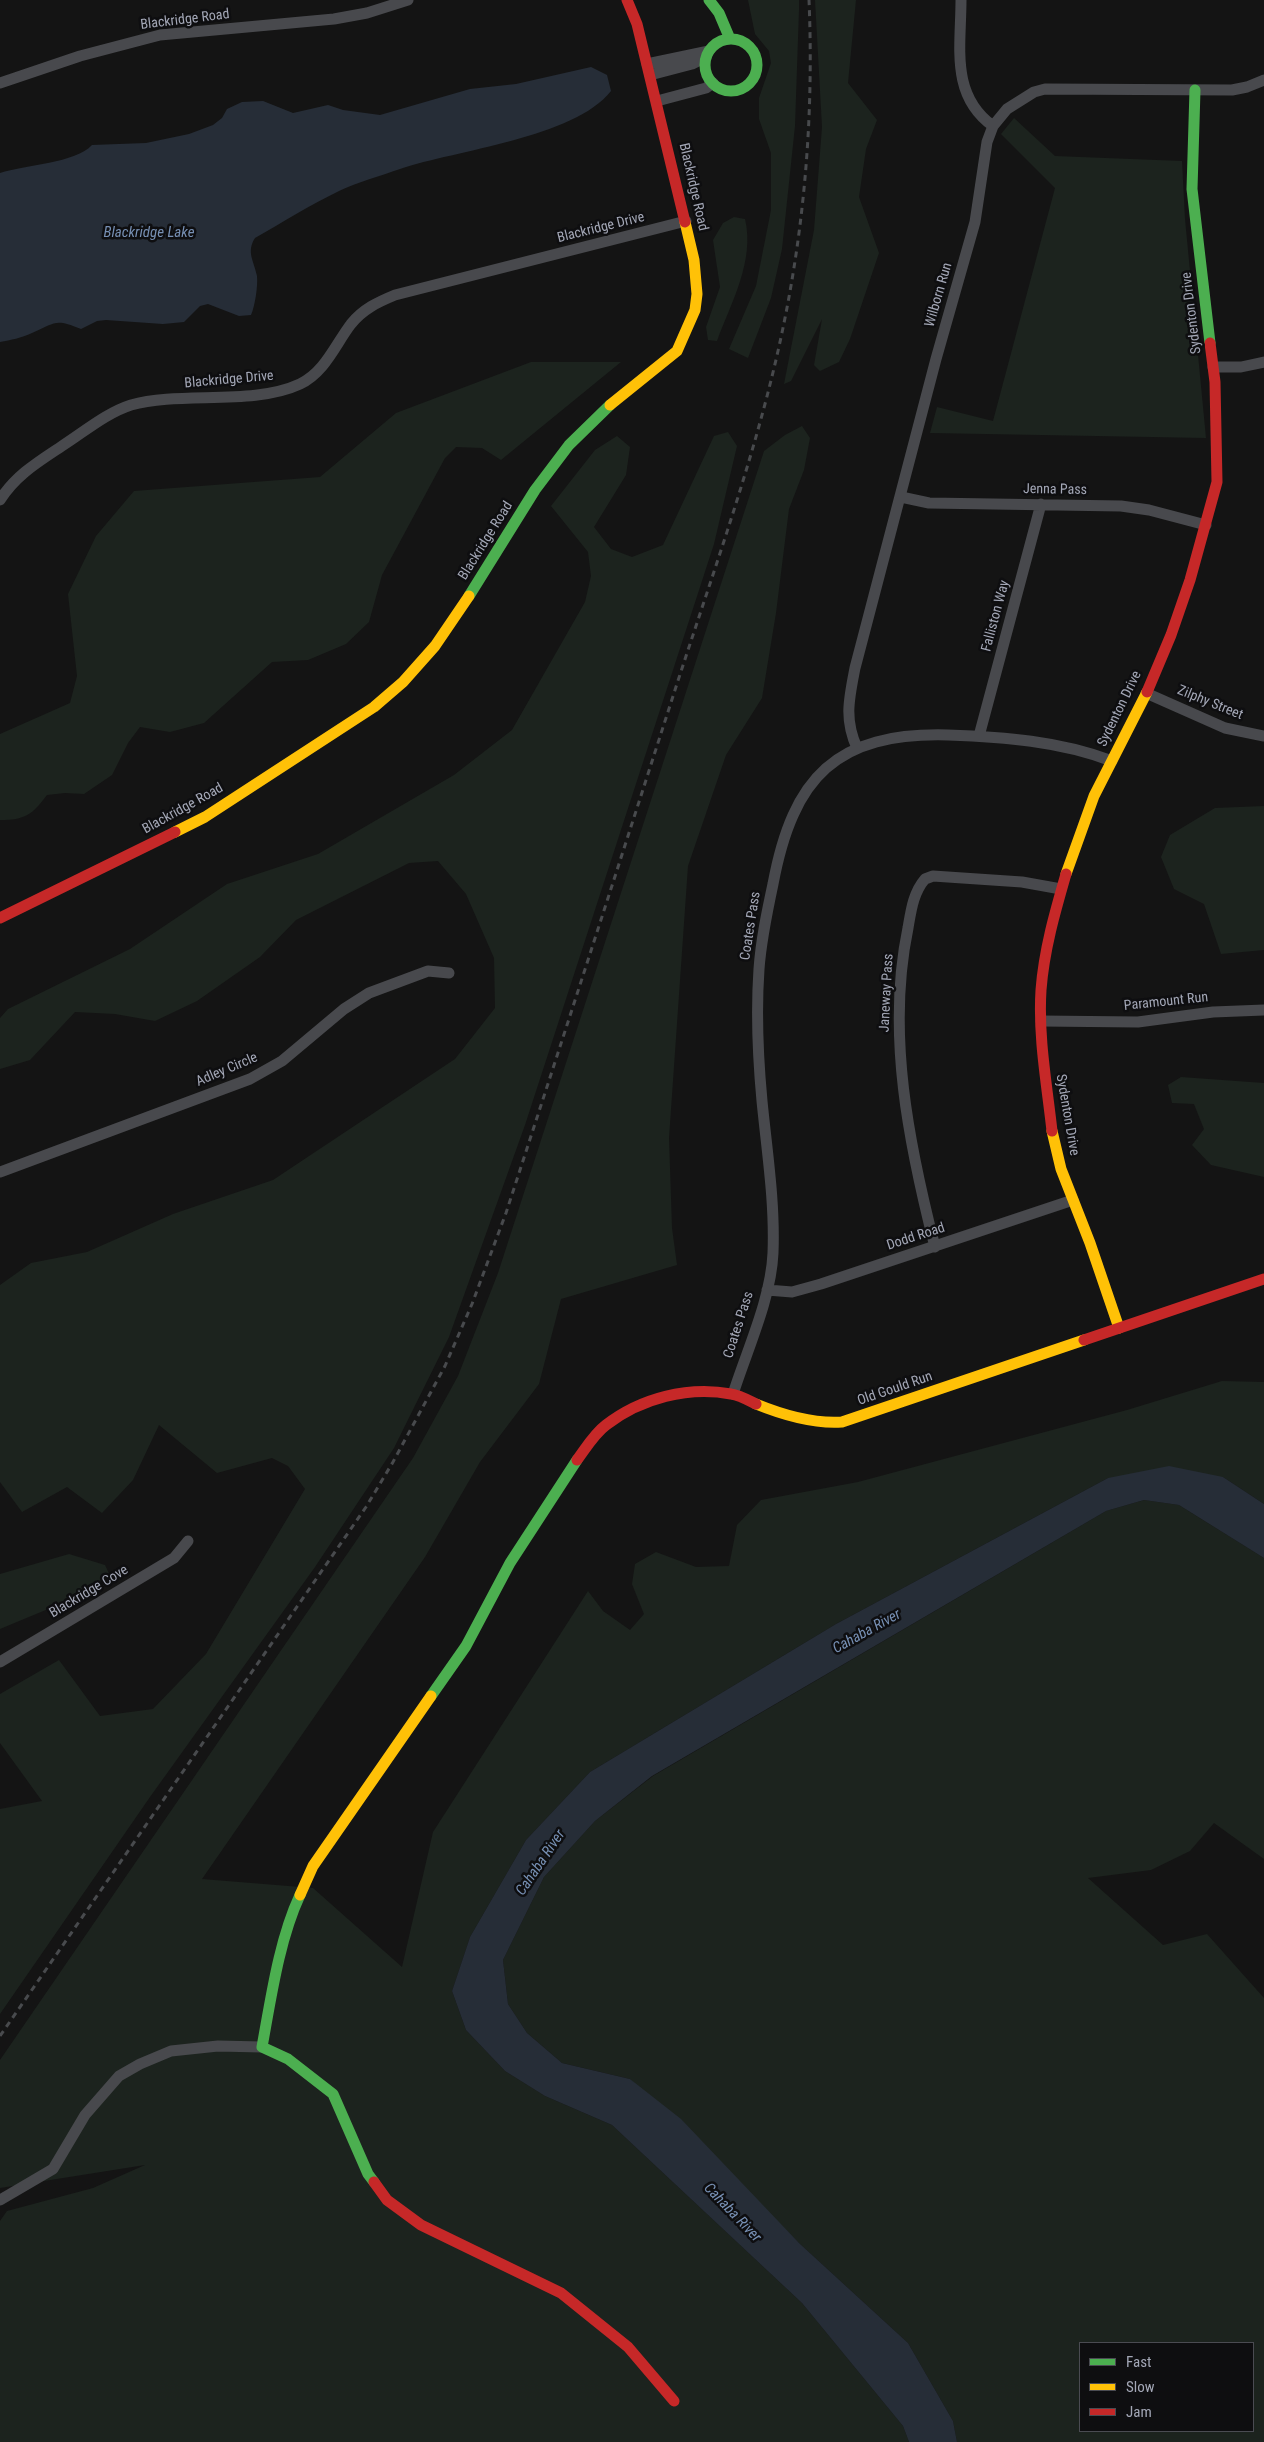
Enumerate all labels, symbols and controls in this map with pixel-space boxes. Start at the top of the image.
street label: Blackridge Road [140,6,230,34]
street label: Blackridge Road [675,141,711,233]
street label: Blackridge Drive [556,209,646,247]
water label: Blackridge Lake [103,224,195,242]
street label: Wilborn Run [922,261,956,329]
street label: Sydenton Drive [1179,271,1205,355]
street label: Blackridge Drive [184,368,274,392]
street label: Jenna Pass [1023,481,1087,499]
street label: Blackridge Road [455,499,517,583]
street label: Falliston Way [978,579,1014,653]
street label: Sydenton Drive [1094,668,1146,750]
street label: Zilphy Street [1175,682,1245,724]
street label: Blackridge Road [140,780,226,838]
street label: Coates Pass [737,891,765,961]
street label: Janeway Pass [877,953,897,1033]
street label: Paramount Run [1123,989,1209,1015]
street label: Adley Circle [194,1050,260,1090]
street label: Sydenton Drive [1052,1073,1082,1157]
street label: Dodd Road [885,1220,947,1254]
street label: Coates Pass [720,1290,758,1360]
street label: Old Gould Run [855,1368,935,1410]
street label: Blackridge Cove [47,1562,131,1622]
water label: Cahaba River [830,1606,904,1658]
water label: Cahaba River [513,1827,569,1899]
water label: Cahaba River [699,2180,765,2246]
legend [1079,2342,1254,2432]
text: Fast [1126,2353,1151,2371]
text: Slow [1126,2378,1155,2396]
text: Jam [1126,2403,1152,2421]

